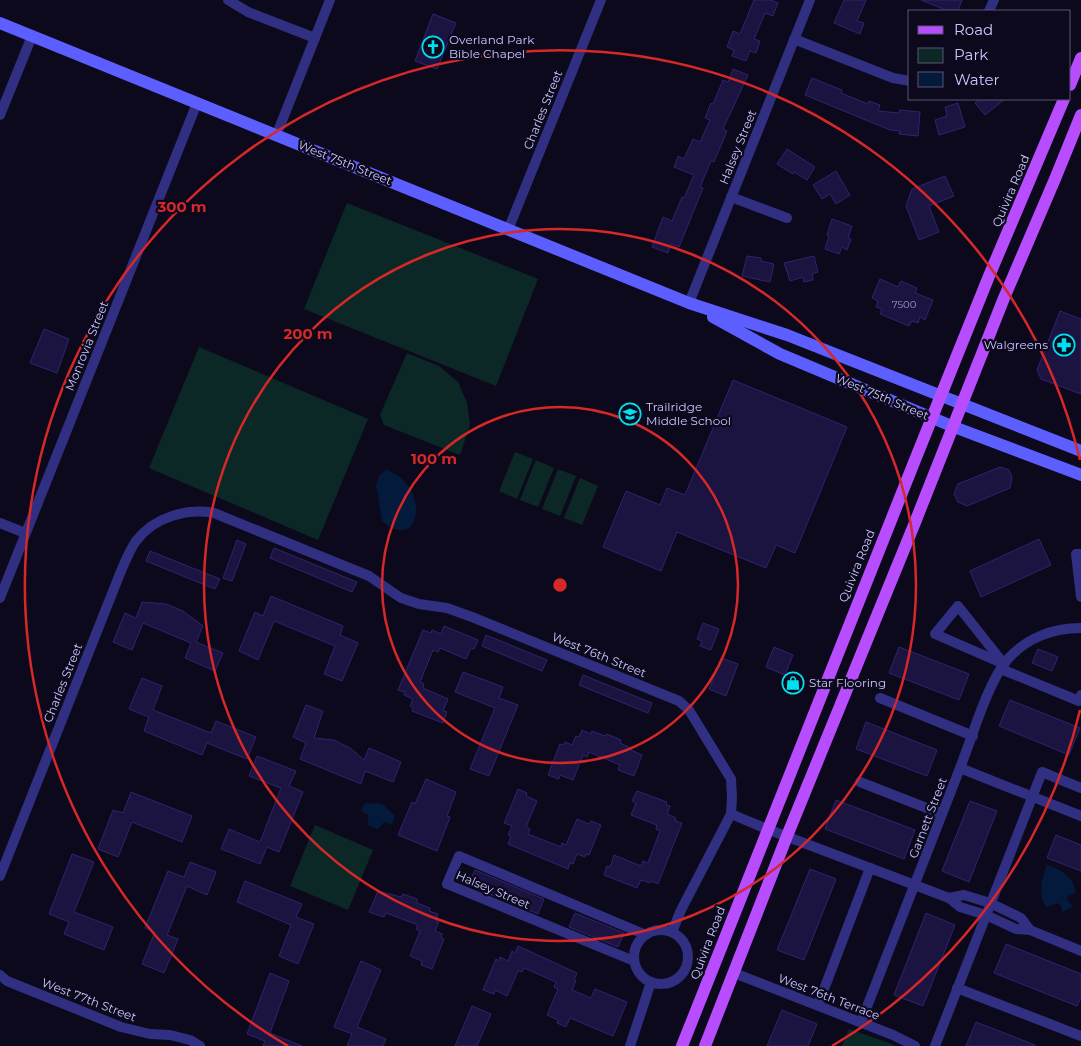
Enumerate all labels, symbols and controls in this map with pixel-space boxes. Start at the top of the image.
legend [908,10,1071,100]
text: Road [954,20,993,39]
place label: Overland Park Bible Chapel [449,32,535,61]
church icon: Overland Park Bible Chapel [421,35,445,59]
text: Park [954,45,988,64]
street label: Charles Street [520,68,565,152]
text: Water [954,70,1000,89]
street label: Halsey Street [716,107,759,186]
street label: West 75th Street [296,137,394,188]
street label: Quivira Road [989,152,1032,229]
text: 300 m [156,197,207,216]
house number: 7500 [892,298,917,311]
street label: Monrovia Street [62,299,111,393]
text: 200 m [283,324,333,343]
pharmacy icon: Walgreens [1052,333,1076,357]
place label: Walgreens [984,337,1048,352]
street label: West 75th Street [833,370,931,423]
place label: Trailridge Middle School [646,399,731,428]
school or university icon: Trailridge Middle School [618,402,642,426]
text: 100 m [411,449,457,468]
street label: Quivira Road [835,527,878,604]
centre of rings [551,576,569,594]
street label: West 76th Street [550,629,649,680]
street label: Charles Street [40,641,85,725]
shop icon: Star Flooring [781,671,805,695]
place label: Star Flooring [809,675,886,690]
street label: Garnett Street [905,775,950,860]
street label: Halsey Street [454,867,533,912]
street label: Quivira Road [687,904,728,981]
street label: West 76th Terrace [776,970,882,1023]
street label: West 77th Street [40,975,139,1025]

